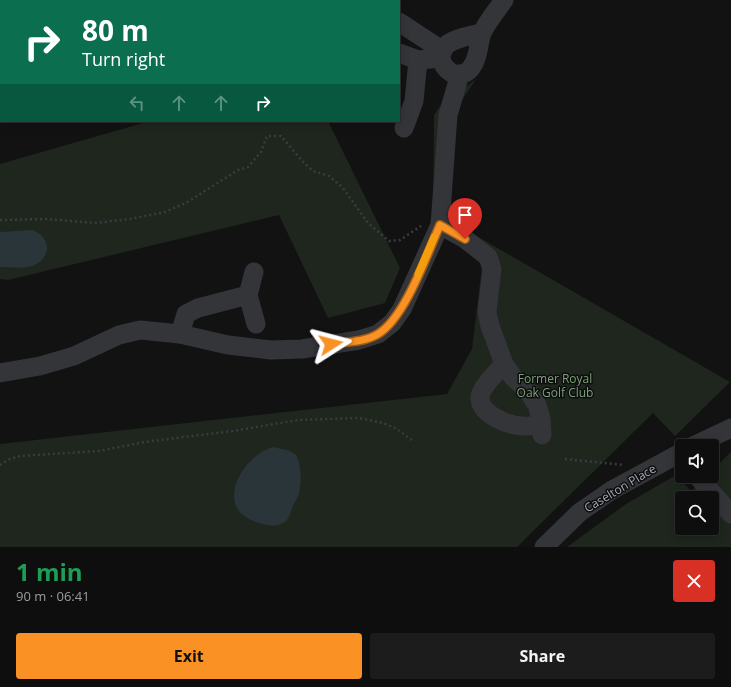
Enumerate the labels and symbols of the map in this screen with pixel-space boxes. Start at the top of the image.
pin [448,198,482,239]
position arrow [310,323,352,365]
park label: Former Royal Oak Golf Club [517,370,593,401]
street label: Caselton Place [581,460,659,516]

